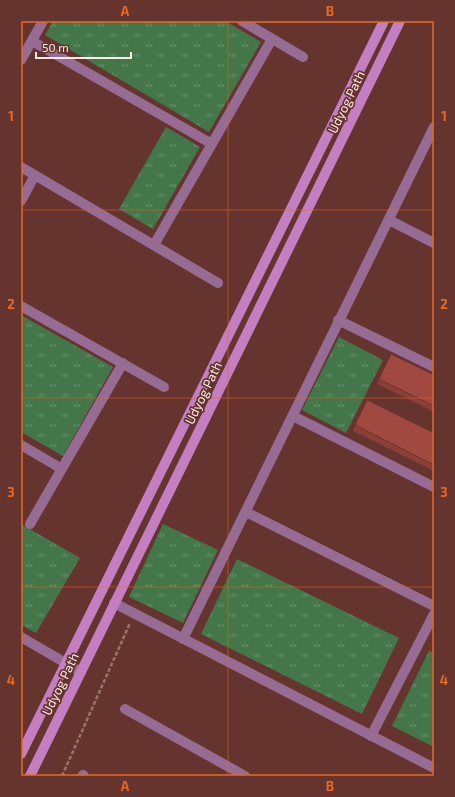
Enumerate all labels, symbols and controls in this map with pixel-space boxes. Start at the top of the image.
text: A [121,3,130,19]
text: B [326,3,334,19]
scale bar [36,34,131,60]
text: 50 m [42,40,69,54]
street label: Udyog Path [324,68,368,136]
text: 1 [8,108,14,124]
text: 1 [441,108,447,124]
text: 2 [7,296,15,312]
text: 2 [440,296,448,312]
street label: Udyog Path [181,359,225,427]
text: 3 [7,484,15,500]
text: 3 [440,484,448,500]
street label: Udyog Path [38,650,82,718]
text: 4 [7,672,15,688]
text: 4 [440,672,448,688]
text: A [121,778,130,794]
text: B [326,778,334,794]

